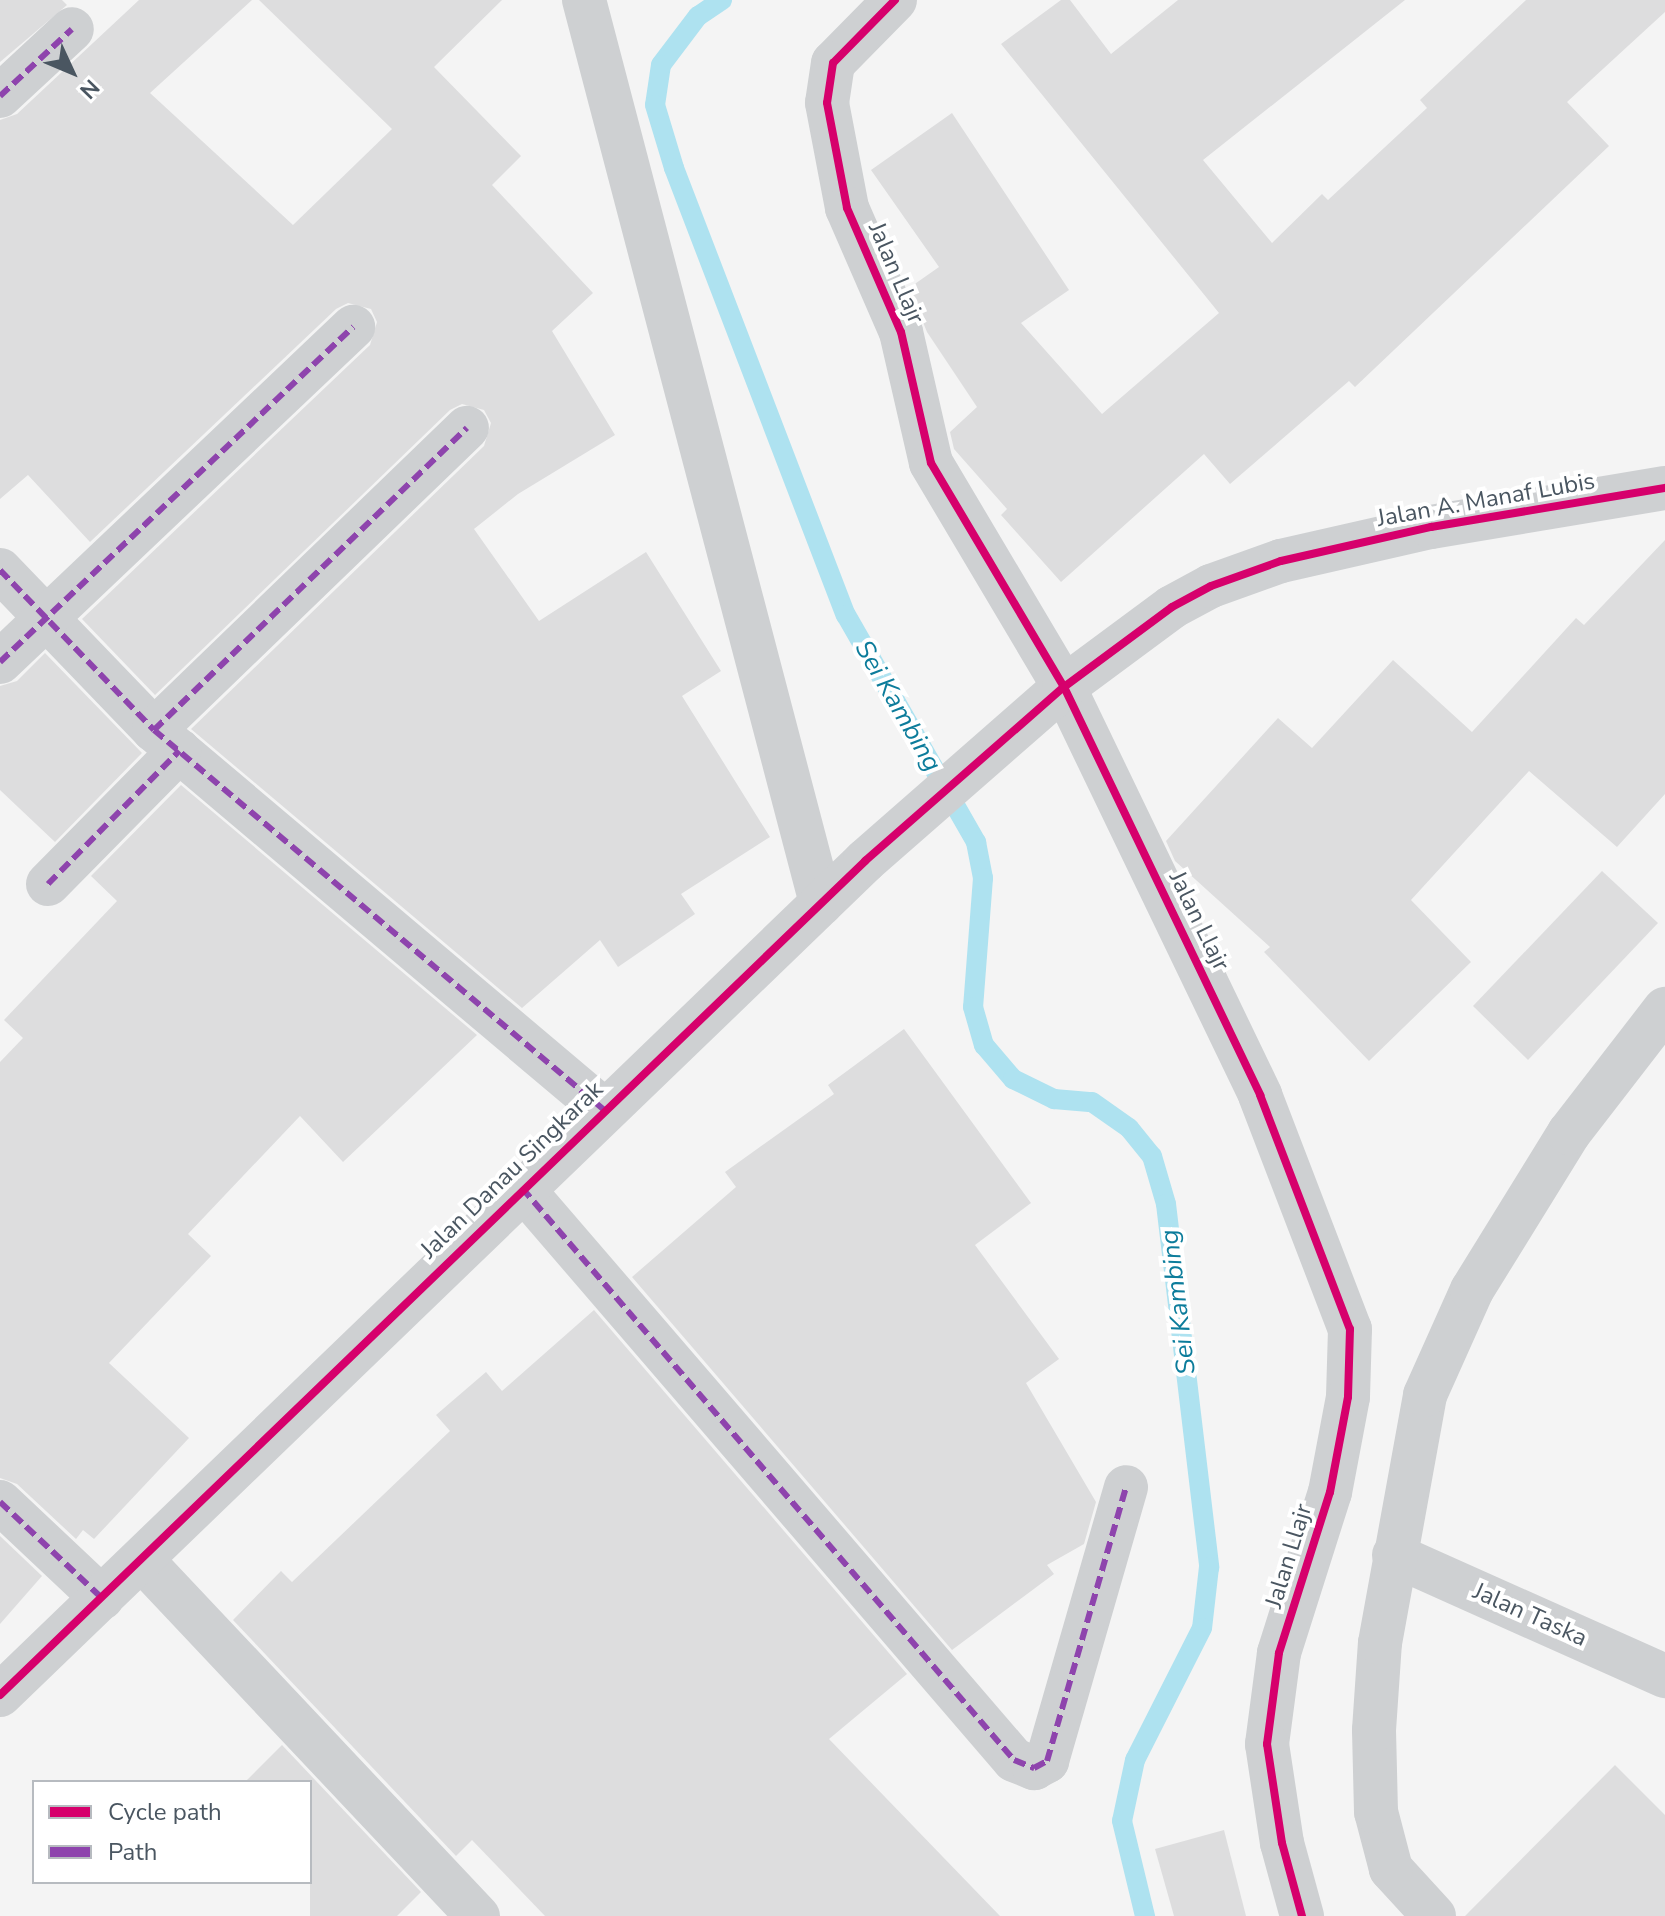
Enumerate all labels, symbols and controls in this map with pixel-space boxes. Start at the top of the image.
north arrow [32,32,112,112]
text: N [73,72,106,105]
street label: Jalan Llajr [862,218,930,328]
street label: Jalan A. Manaf Lubis [1375,467,1597,533]
water label: Sei Kambing [848,635,948,777]
street label: Jalan Llajr [1163,866,1235,976]
street label: Jalan Danau Singkarak [415,1075,609,1265]
water label: Sei Kambing [1154,1228,1202,1376]
street label: Jalan Llajr [1260,1501,1318,1611]
street label: Jalan Taska [1469,1577,1591,1653]
legend [32,1780,312,1884]
text: Cycle path [108,1796,222,1828]
text: Path [108,1836,157,1868]

